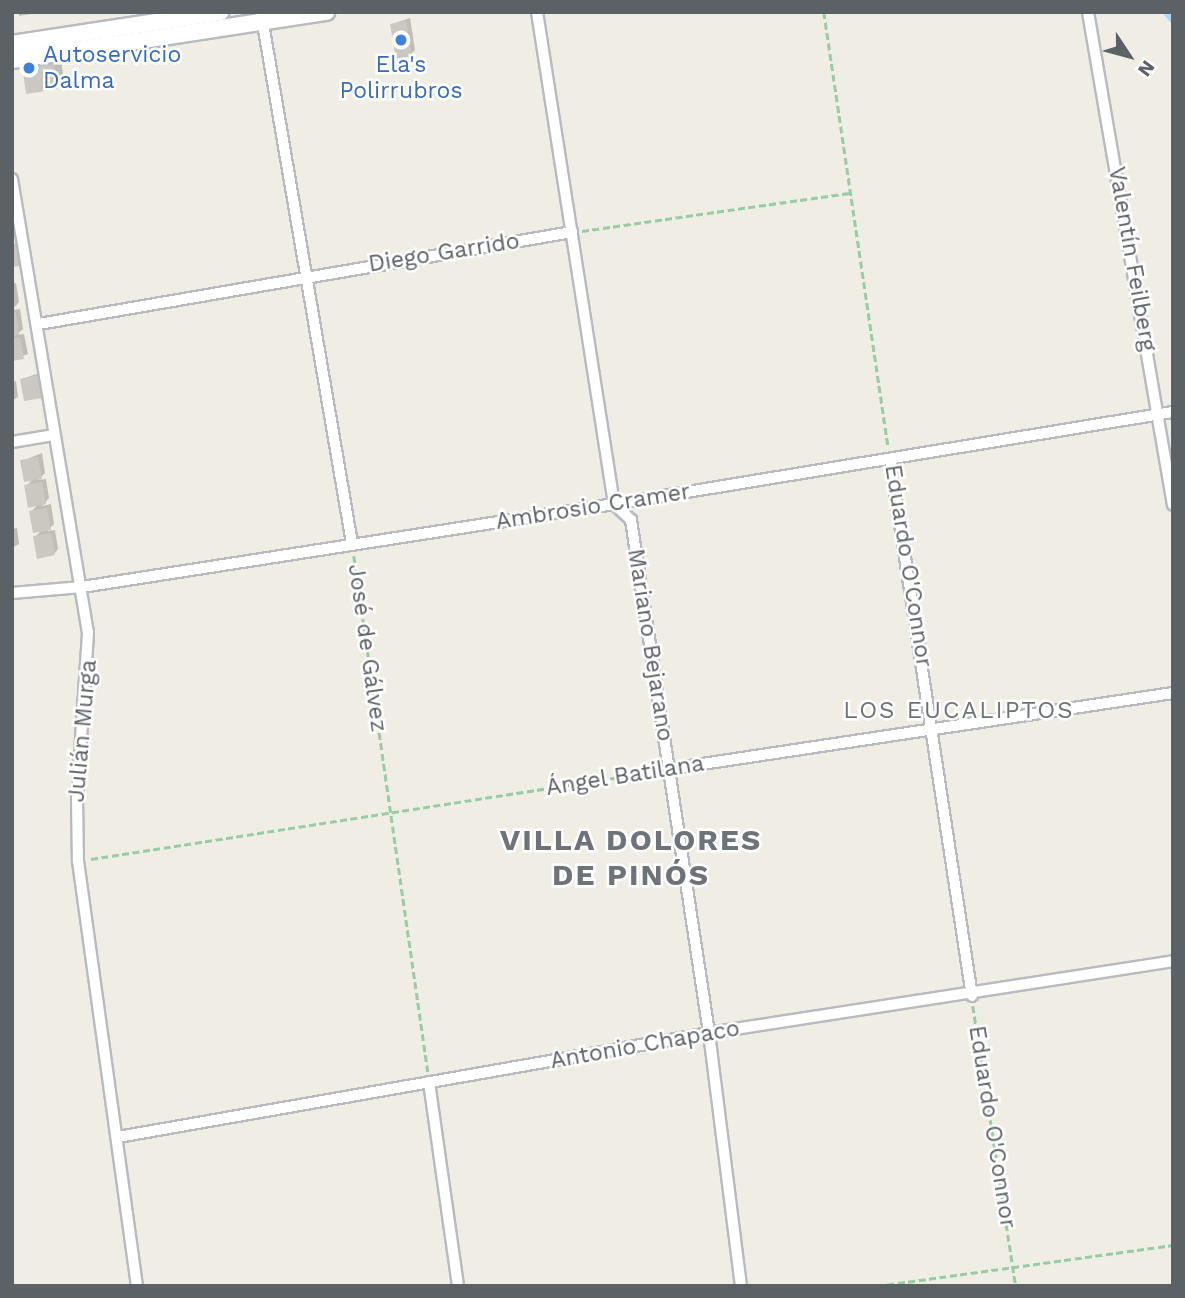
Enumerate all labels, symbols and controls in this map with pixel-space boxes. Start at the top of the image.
north arrow [1094,21,1164,91]
marker: Ela's Polirrubros [393,32,409,48]
place label: Autoservicio Dalma [43,41,181,95]
place label: Ela's Polirrubros [339,51,463,105]
text: N [1133,56,1160,81]
marker: Autoservicio Dalma [21,60,37,76]
street label: Valentín Feilberg [1102,165,1162,353]
street label: Diego Garrido [367,227,521,279]
street label: Eduardo O'Connor [878,463,938,669]
street label: Ambrosio Cramer [494,478,692,536]
street label: Mariano Bejarano [621,547,679,743]
street label: José de Gálvez [342,562,392,734]
street label: Julián Murga [63,659,103,803]
district label: LOS EUCALIPTOS [845,697,1073,725]
street label: Ángel Batilana [544,750,706,802]
district label: VILLA DOLORES DE PINÓS [501,822,761,892]
street label: Antonio Chapaco [548,1015,742,1075]
street label: Eduardo O'Connor [962,1024,1022,1230]

